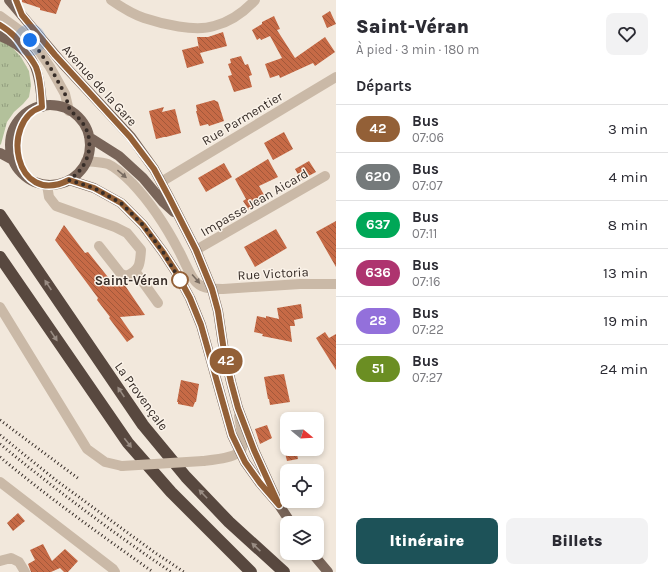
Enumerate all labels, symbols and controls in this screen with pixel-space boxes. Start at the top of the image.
button: heart [606,13,648,55]
text: Saint-Véran [356,16,469,38]
your location [20,30,40,50]
street label: Avenue de la Gare [59,42,140,129]
text: À pied · 3 min · 180 m [356,42,479,57]
text: Départs [356,77,412,95]
street label: Rue Parmentier [199,88,286,148]
text: Bus [412,112,439,130]
text: 42 [370,120,386,137]
text: 3 min [608,120,648,138]
text: 07:06 [412,130,444,145]
text: Bus [412,160,439,178]
street label: Impasse Jean Aicard [198,166,311,239]
text: 620 [365,168,391,185]
text: 4 min [609,168,648,186]
one-way arrow [117,169,128,178]
text: 07:07 [412,178,443,193]
text: Bus [412,208,439,226]
text: 637 [366,216,390,233]
text: 8 min [608,216,648,234]
text: 07:11 [412,226,437,241]
text: Bus [412,256,439,274]
street label: Rue Victoria [237,264,309,283]
text: 636 [365,264,391,281]
text: 13 min [603,264,648,282]
marker: Saint-Véran [171,271,189,289]
place label: Saint-Véran [95,273,168,288]
one-way arrow [191,274,200,285]
text: 07:16 [412,274,441,289]
one-way arrow [44,280,52,290]
text: Bus [412,304,439,322]
text: 28 [369,312,387,329]
text: 19 min [603,312,648,330]
text: 07:22 [412,322,444,337]
one-way arrow [50,330,58,341]
line badge: 42 [208,348,244,374]
text: 42 [218,352,234,369]
text: Bus [412,352,439,370]
street label: La Provençale [112,359,172,434]
text: 51 [371,360,385,377]
text: 24 min [600,360,648,378]
text: 07:27 [412,370,442,385]
one-way arrow [117,387,125,398]
north arrow [280,412,324,456]
map controls [280,412,324,560]
one-way arrow [123,437,132,448]
button: locate [280,464,324,508]
one-way arrow [198,489,207,499]
button: layers [280,516,324,560]
button: Itinéraire [356,518,498,564]
button: Billets [506,518,648,564]
one-way arrow [251,543,262,552]

